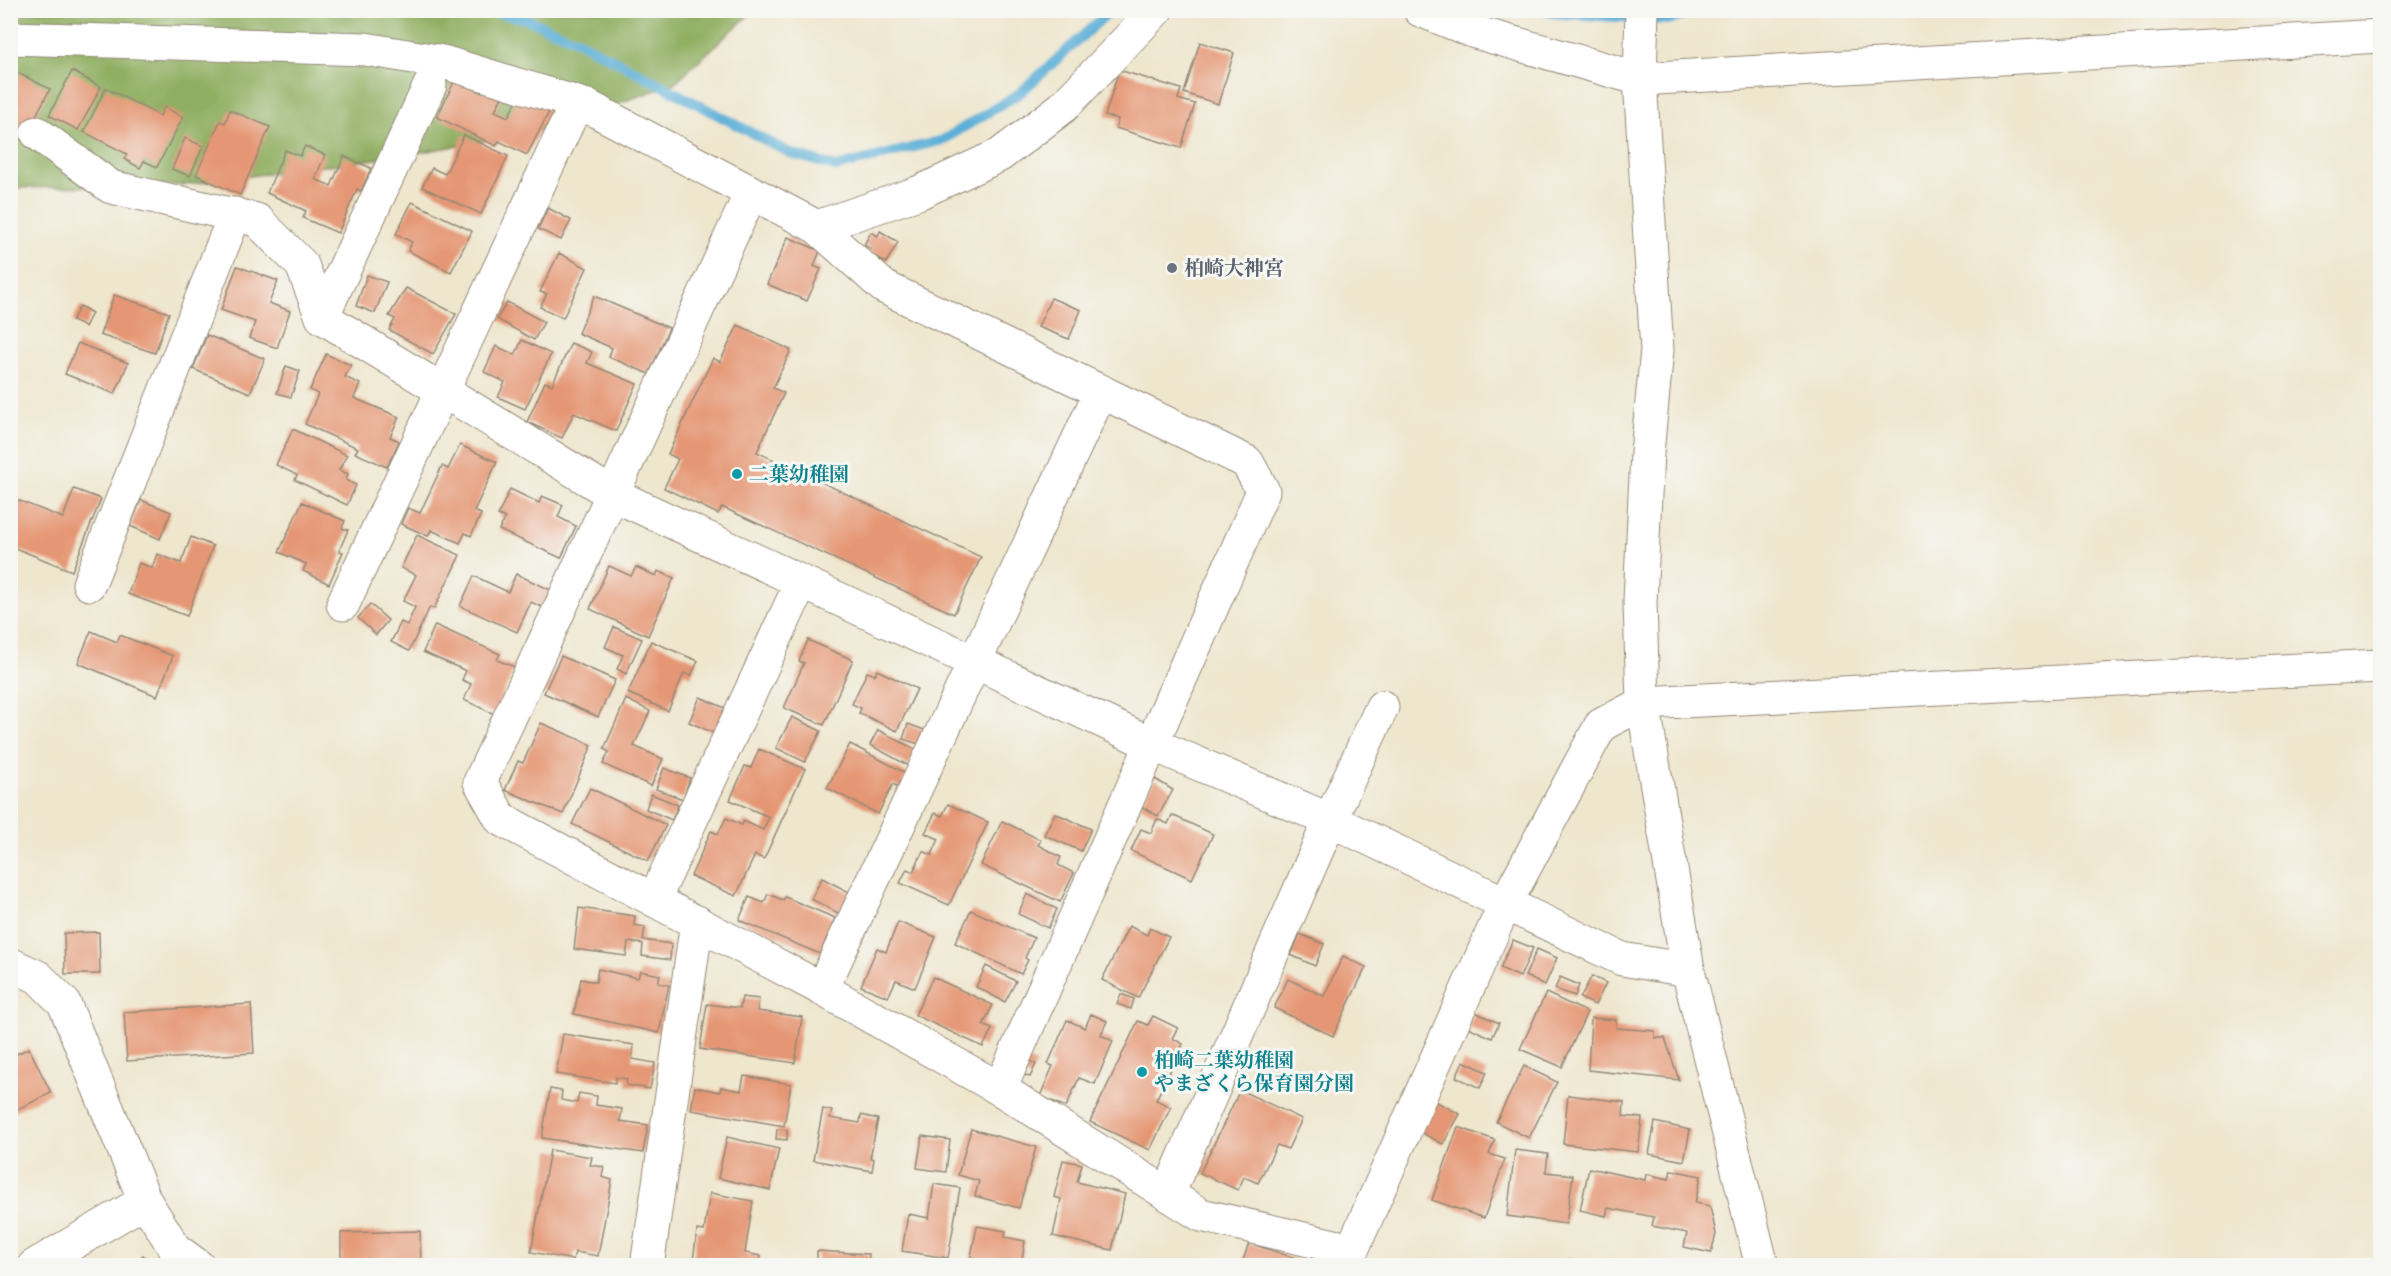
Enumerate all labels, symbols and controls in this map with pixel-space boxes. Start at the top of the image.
place label: 柏崎大神宮 [1184,256,1284,281]
marker: 柏崎大神宮 [1165,261,1179,275]
place label: 二葉幼稚園 [749,462,849,487]
marker: 二葉幼稚園 [730,467,744,481]
place label: 柏崎二葉幼稚園 やまざくら保育園分園 [1154,1048,1354,1096]
marker: 柏崎二葉幼稚園 やまざくら保育園分園 [1135,1065,1149,1079]

